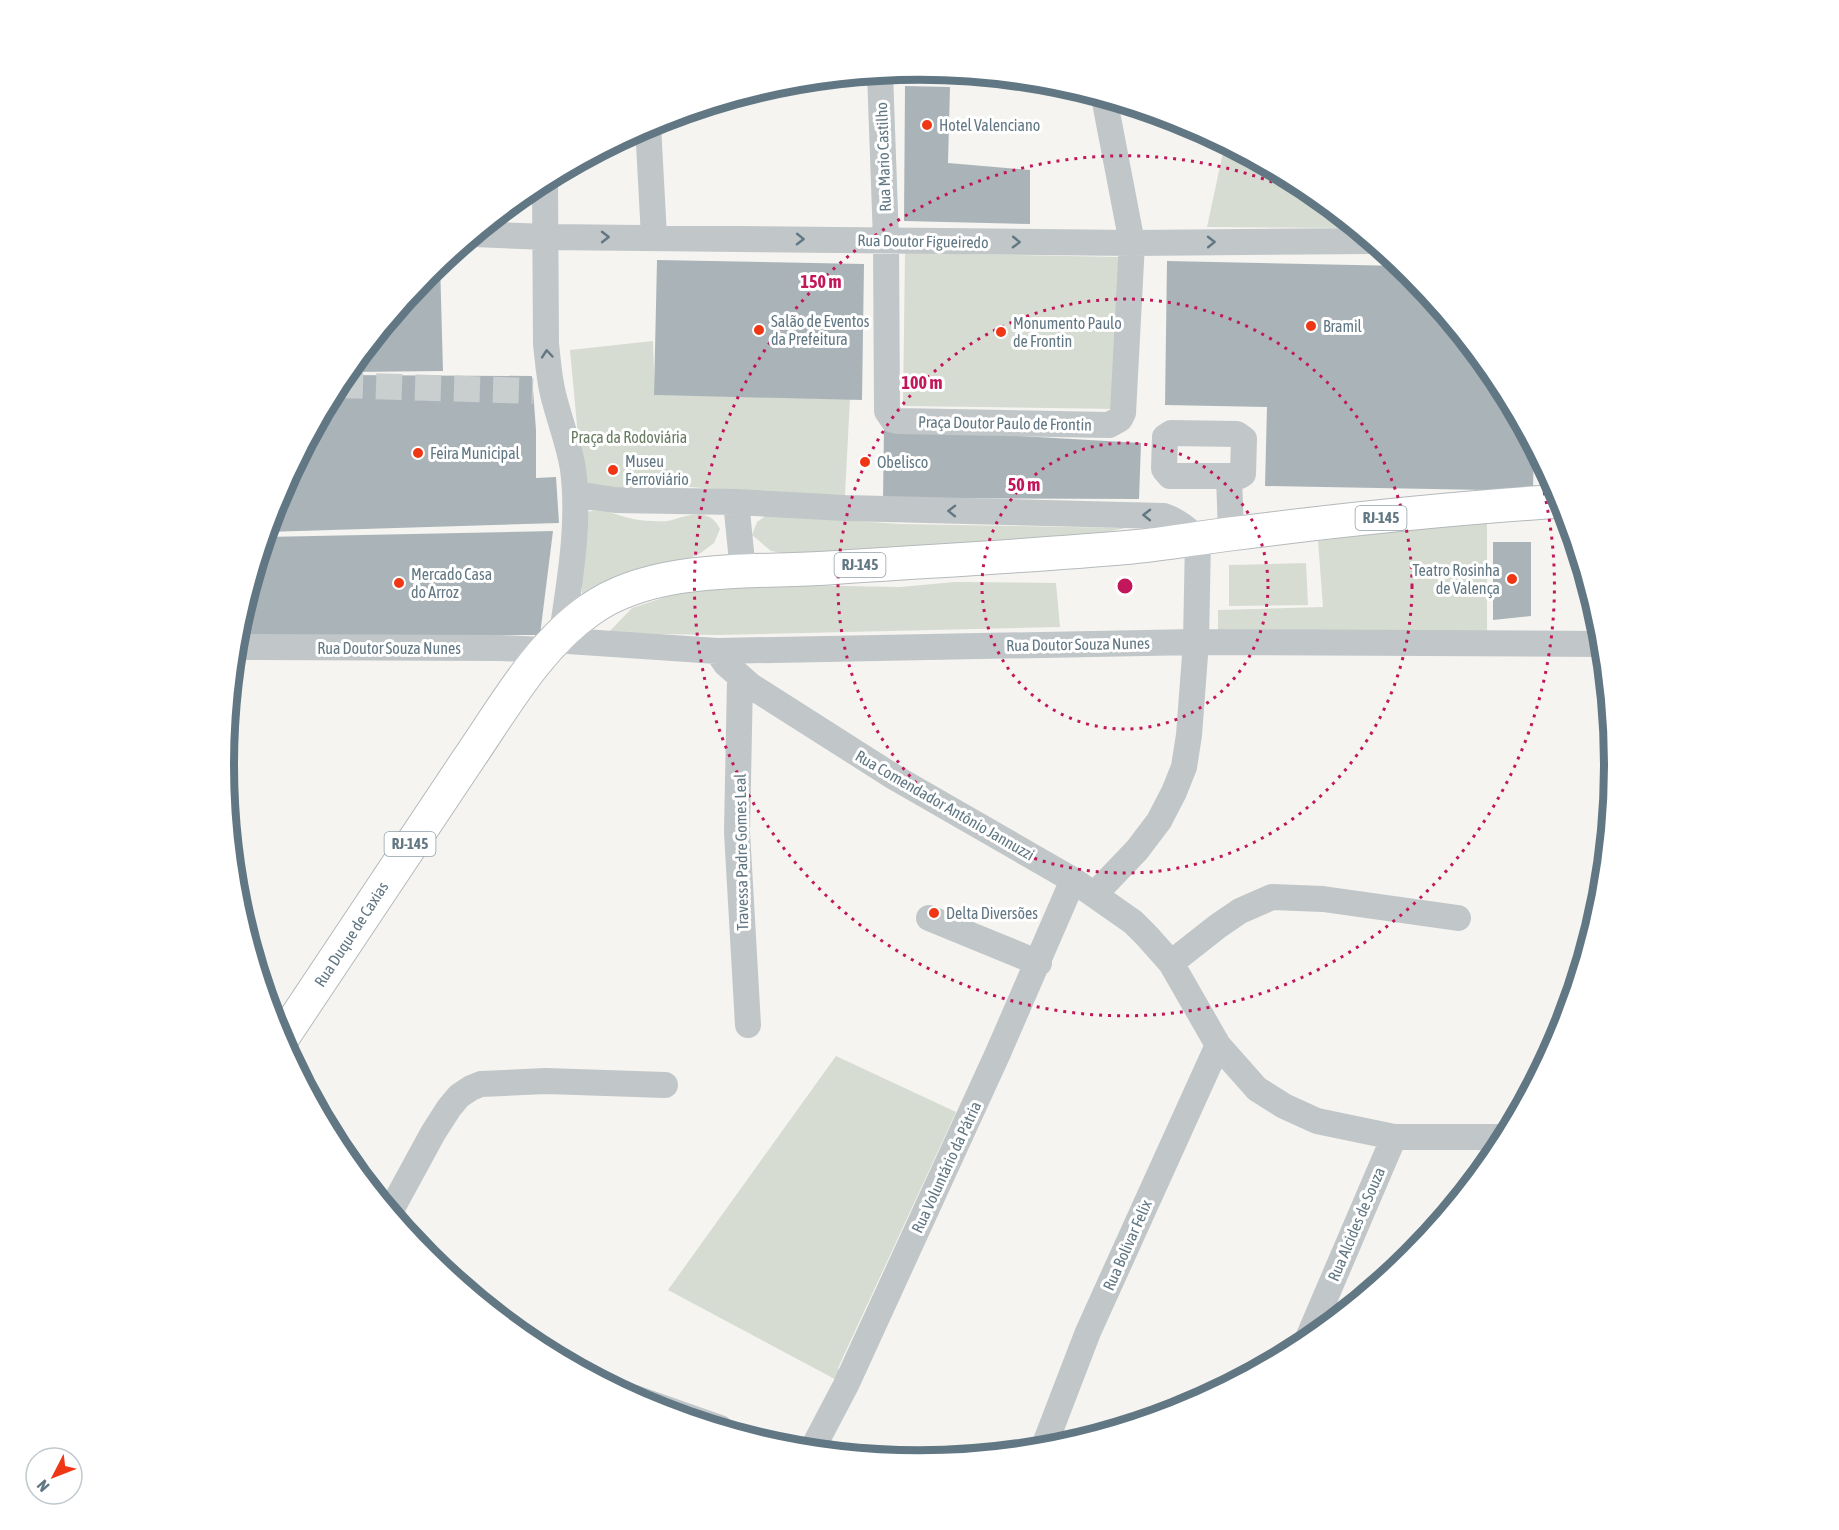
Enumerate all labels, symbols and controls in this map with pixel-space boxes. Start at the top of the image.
street label: Rua Mario Castilho [872,102,894,212]
place label: Hotel Valenciano [939,116,1040,134]
marker: Hotel Valenciano [920,118,934,132]
one-way arrow [600,231,609,243]
street label: Rua Doutor Figueiredo [857,231,989,252]
one-way arrow [795,233,804,245]
one-way arrow [1011,236,1020,248]
one-way arrow [1206,236,1215,248]
text: 150 m [801,271,841,292]
place label: Salão de Eventos da Prefeitura [771,312,870,348]
place label: Monumento Paulo de Frontin [1013,314,1122,350]
place label: Bramil [1323,317,1363,335]
marker: Bramil [1304,319,1318,333]
marker: Salão de Eventos da Prefeitura [752,323,766,337]
marker: Monumento Paulo de Frontin [994,325,1008,339]
one-way arrow [541,350,554,359]
text: 100 m [902,372,942,393]
street label: Praça Doutor Paulo de Frontin [918,412,1092,435]
park label: Praça da Rodoviária [571,428,687,447]
place label: Feira Municipal [430,444,521,463]
marker: Feira Municipal [411,446,425,460]
place label: Museu Ferroviário [625,452,689,488]
place label: Obelisco [877,453,928,471]
marker: Obelisco [858,455,872,469]
marker: Museu Ferroviário [606,463,620,477]
text: 50 m [1008,474,1040,495]
one-way arrow [948,504,957,517]
road number: RJ-145 [1356,506,1406,530]
one-way arrow [1143,509,1152,522]
road number: RJ-145 [834,553,886,577]
place label: Teatro Rosinha de Valença [1412,561,1500,598]
place label: Mercado Casa do Arroz [411,565,492,601]
marker: Teatro Rosinha de Valença [1505,572,1519,586]
marker: Mercado Casa do Arroz [392,576,406,590]
centre of rings [1115,576,1135,596]
street label: Rua Doutor Souza Nunes [1006,634,1150,654]
street label: Rua Doutor Souza Nunes [317,639,461,657]
street label: Rua Comendador Antônio Jannuzzi [852,746,1038,864]
street label: Travessa Padre Gomes Leal [731,773,751,931]
road number: RJ-145 [384,832,436,856]
street label: Rua Duque de Caxias [310,878,393,990]
place label: Delta Diversões [946,904,1038,922]
marker: Delta Diversões [927,906,941,920]
street label: Rua Voluntário da Pátria [908,1099,984,1235]
street label: Rua Alcides de Souza [1324,1164,1388,1284]
street label: Rua Bolivar Felix [1099,1197,1155,1293]
north arrow [24,1446,84,1506]
text: N [33,1477,53,1496]

